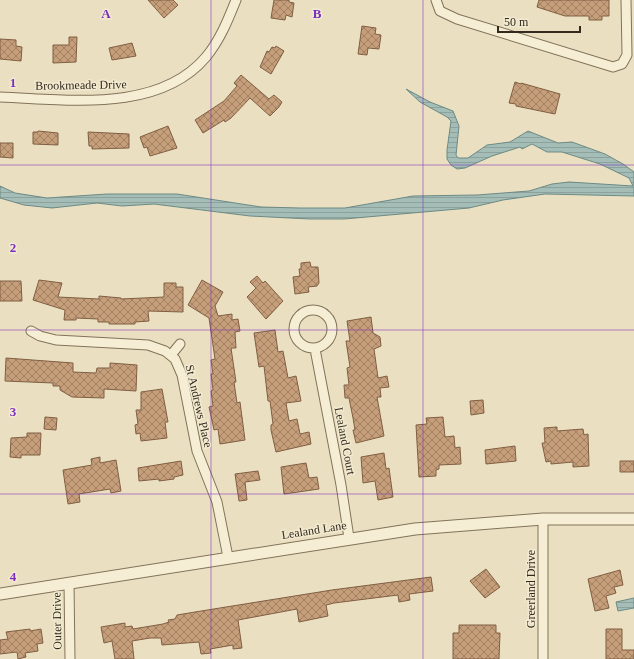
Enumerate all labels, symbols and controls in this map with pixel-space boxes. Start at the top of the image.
text: A [101,6,111,21]
text: B [313,6,322,21]
scale bar [498,8,580,34]
text: 50 m [504,15,529,29]
text: 1 [10,75,16,90]
street label: Brookmeade Drive [35,77,127,93]
text: 2 [10,240,16,255]
street label: St Andrews Place [183,363,215,449]
text: 3 [10,404,17,419]
street label: Lealand Court [332,406,359,477]
street label: Lealand Lane [280,518,348,542]
street label: Greerland Drive [524,550,538,628]
text: 4 [10,569,17,584]
street label: Outer Drive [49,592,65,650]

